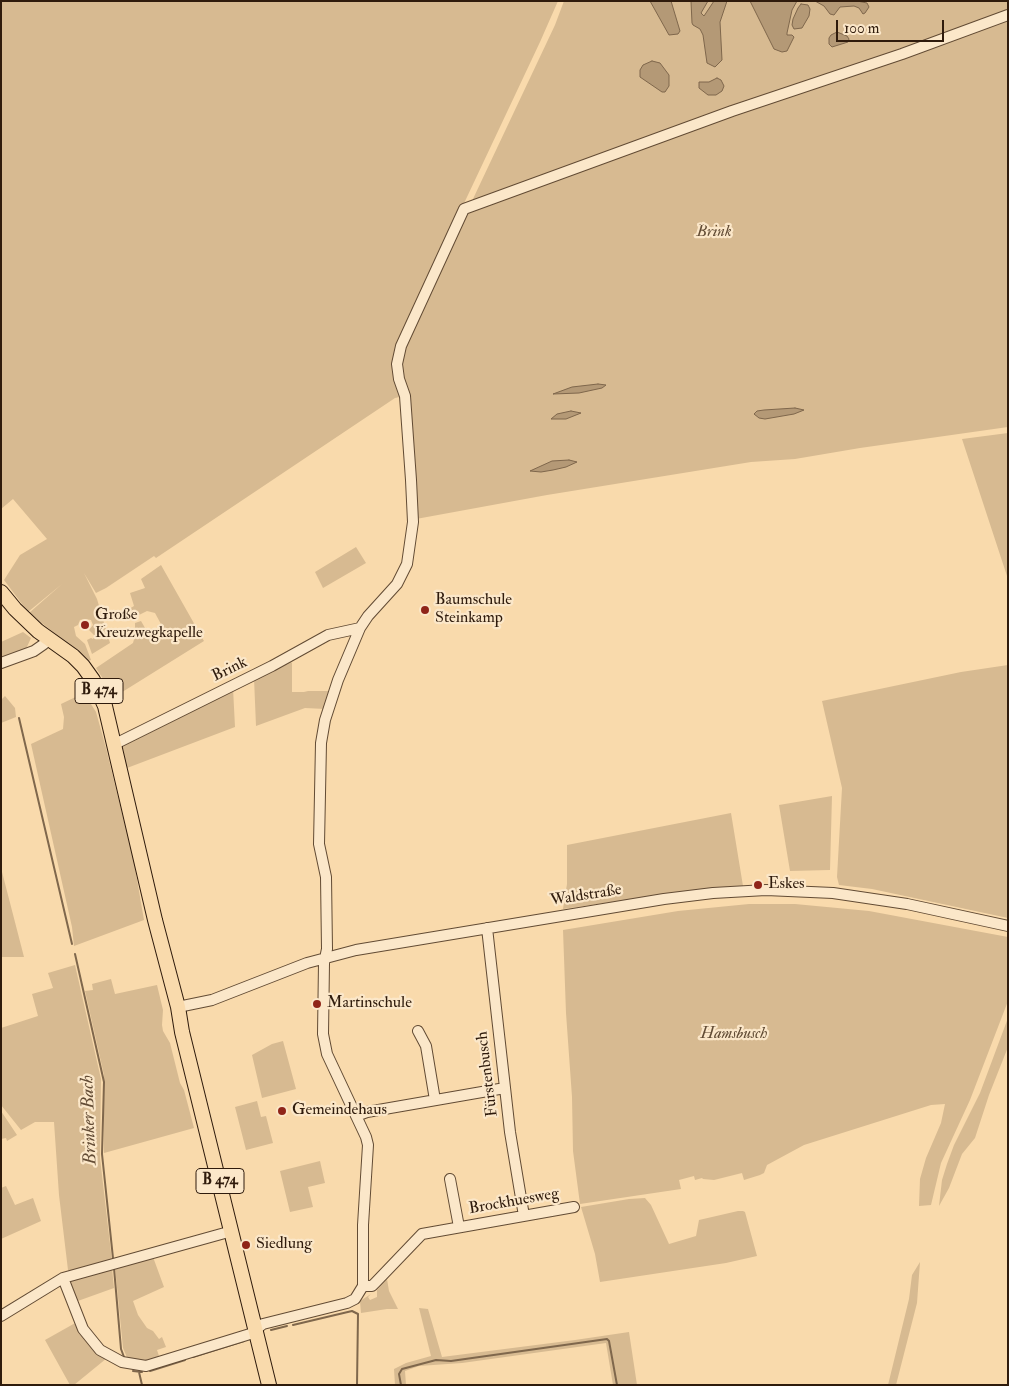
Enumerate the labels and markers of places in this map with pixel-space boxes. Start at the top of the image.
place label: Baumschule Steinkamp [435,591,512,629]
marker: Baumschule Steinkamp [419,604,431,616]
place label: Große Kreuzwegkapelle [95,606,203,644]
marker: Große Kreuzwegkapelle [79,619,91,631]
place label: Eskes [768,875,805,895]
marker: Eskes [752,879,764,891]
place label: Martinschule [327,994,412,1014]
marker: Martinschule [311,998,323,1010]
place label: Gemeindehaus [292,1101,387,1121]
marker: Gemeindehaus [276,1105,288,1117]
place label: Siedlung [256,1235,312,1255]
marker: Siedlung [240,1239,252,1251]

